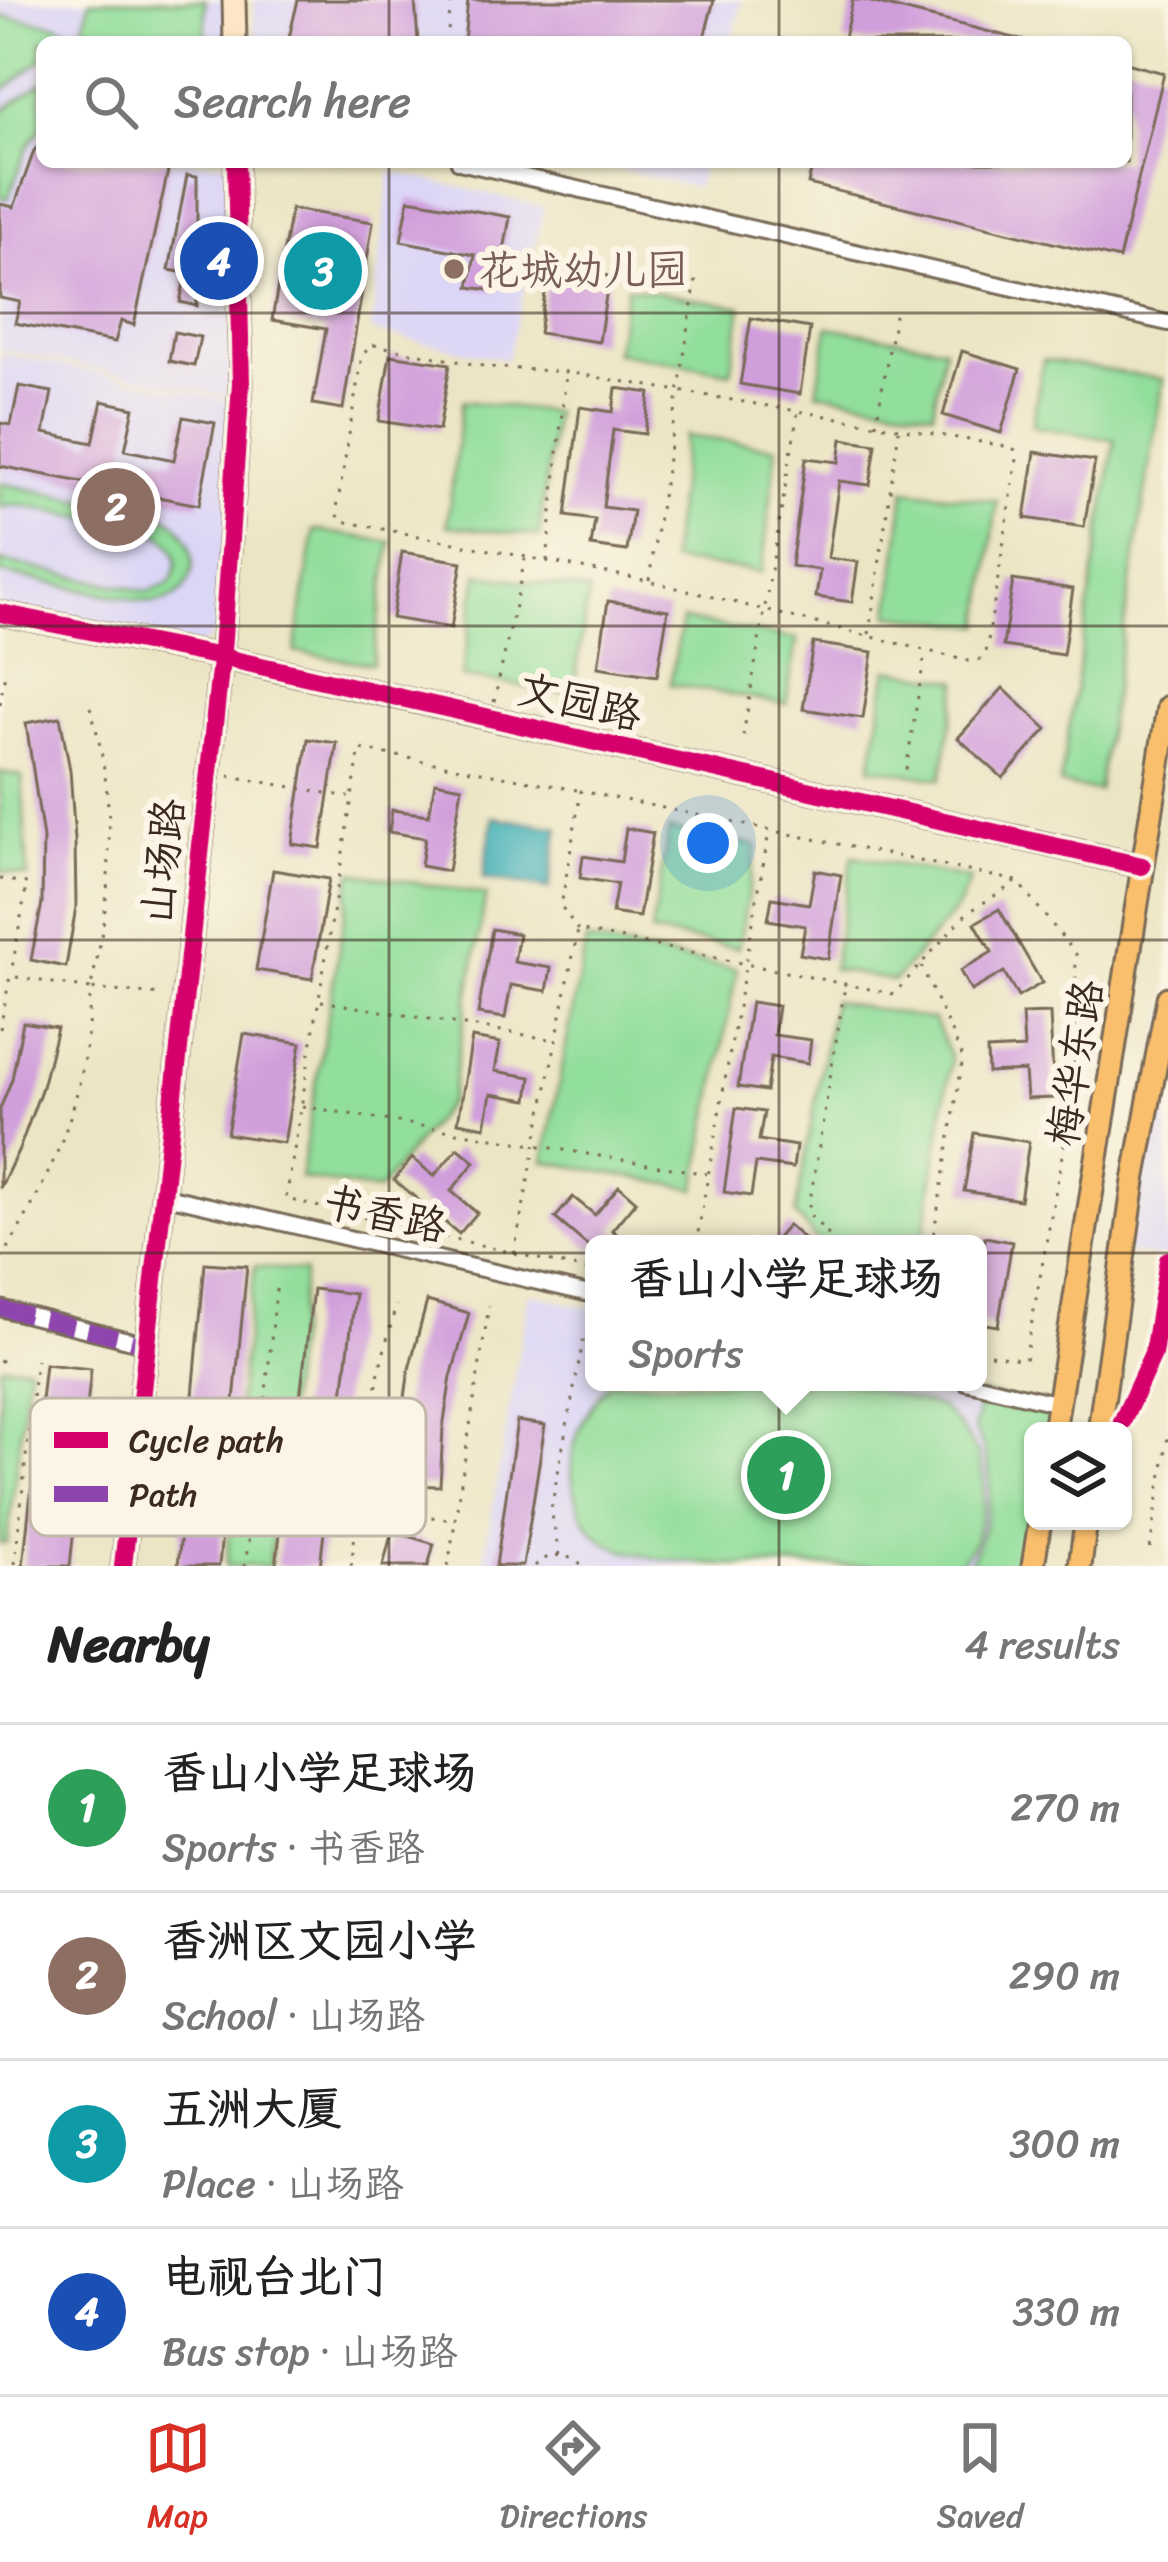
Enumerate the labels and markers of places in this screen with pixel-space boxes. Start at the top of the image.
pin: 4 [180,216,258,306]
pin: 3 [284,226,362,316]
place label: 花城幼儿园 [478,233,688,307]
marker: 花城幼儿园 [441,256,467,282]
pin: 2 [77,462,155,552]
pin: 1 [747,1430,825,1520]

